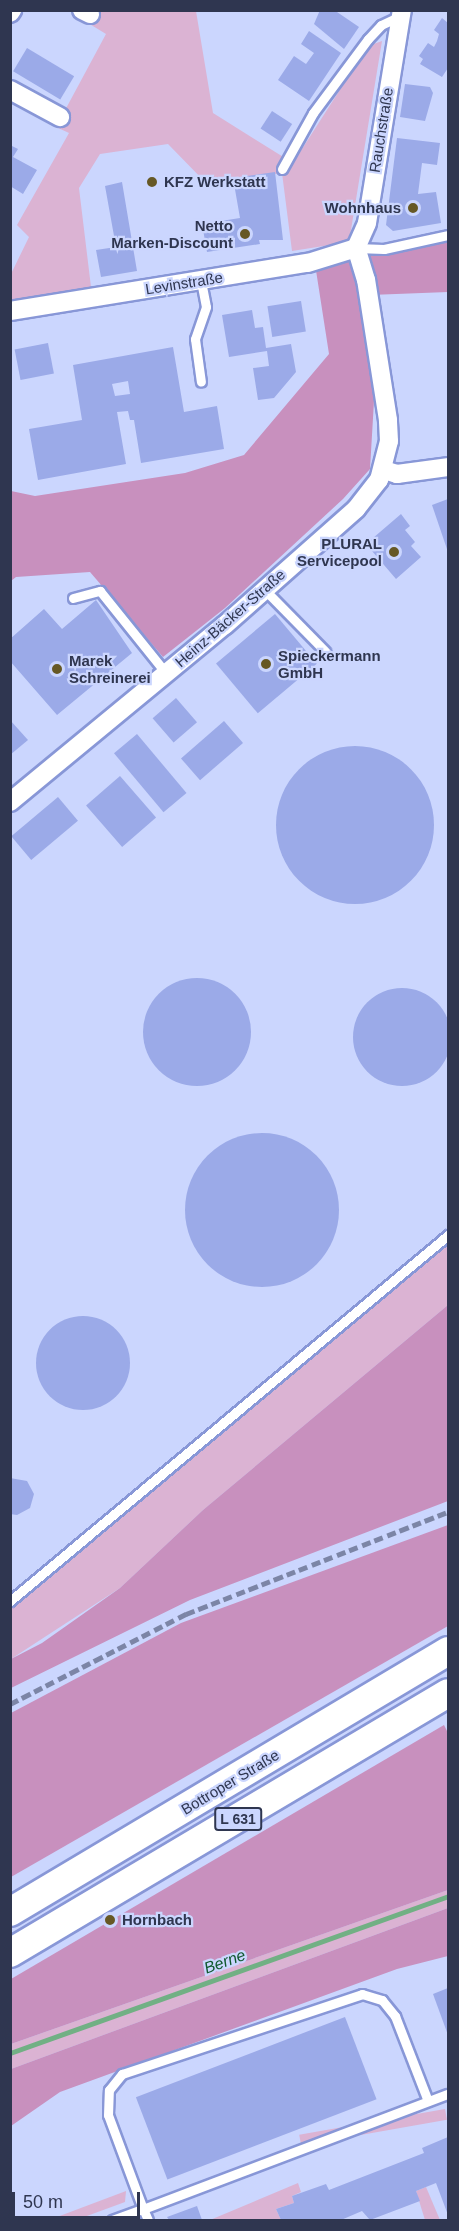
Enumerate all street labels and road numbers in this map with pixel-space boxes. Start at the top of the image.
street label: Rauchstraße [365,86,397,174]
street label: Levinstraße [144,268,224,298]
street label: Heinz-Bäcker-Straße [171,565,289,671]
street label: Bottroper Straße [178,1746,282,1818]
road number: L 631 [214,1808,262,1830]

